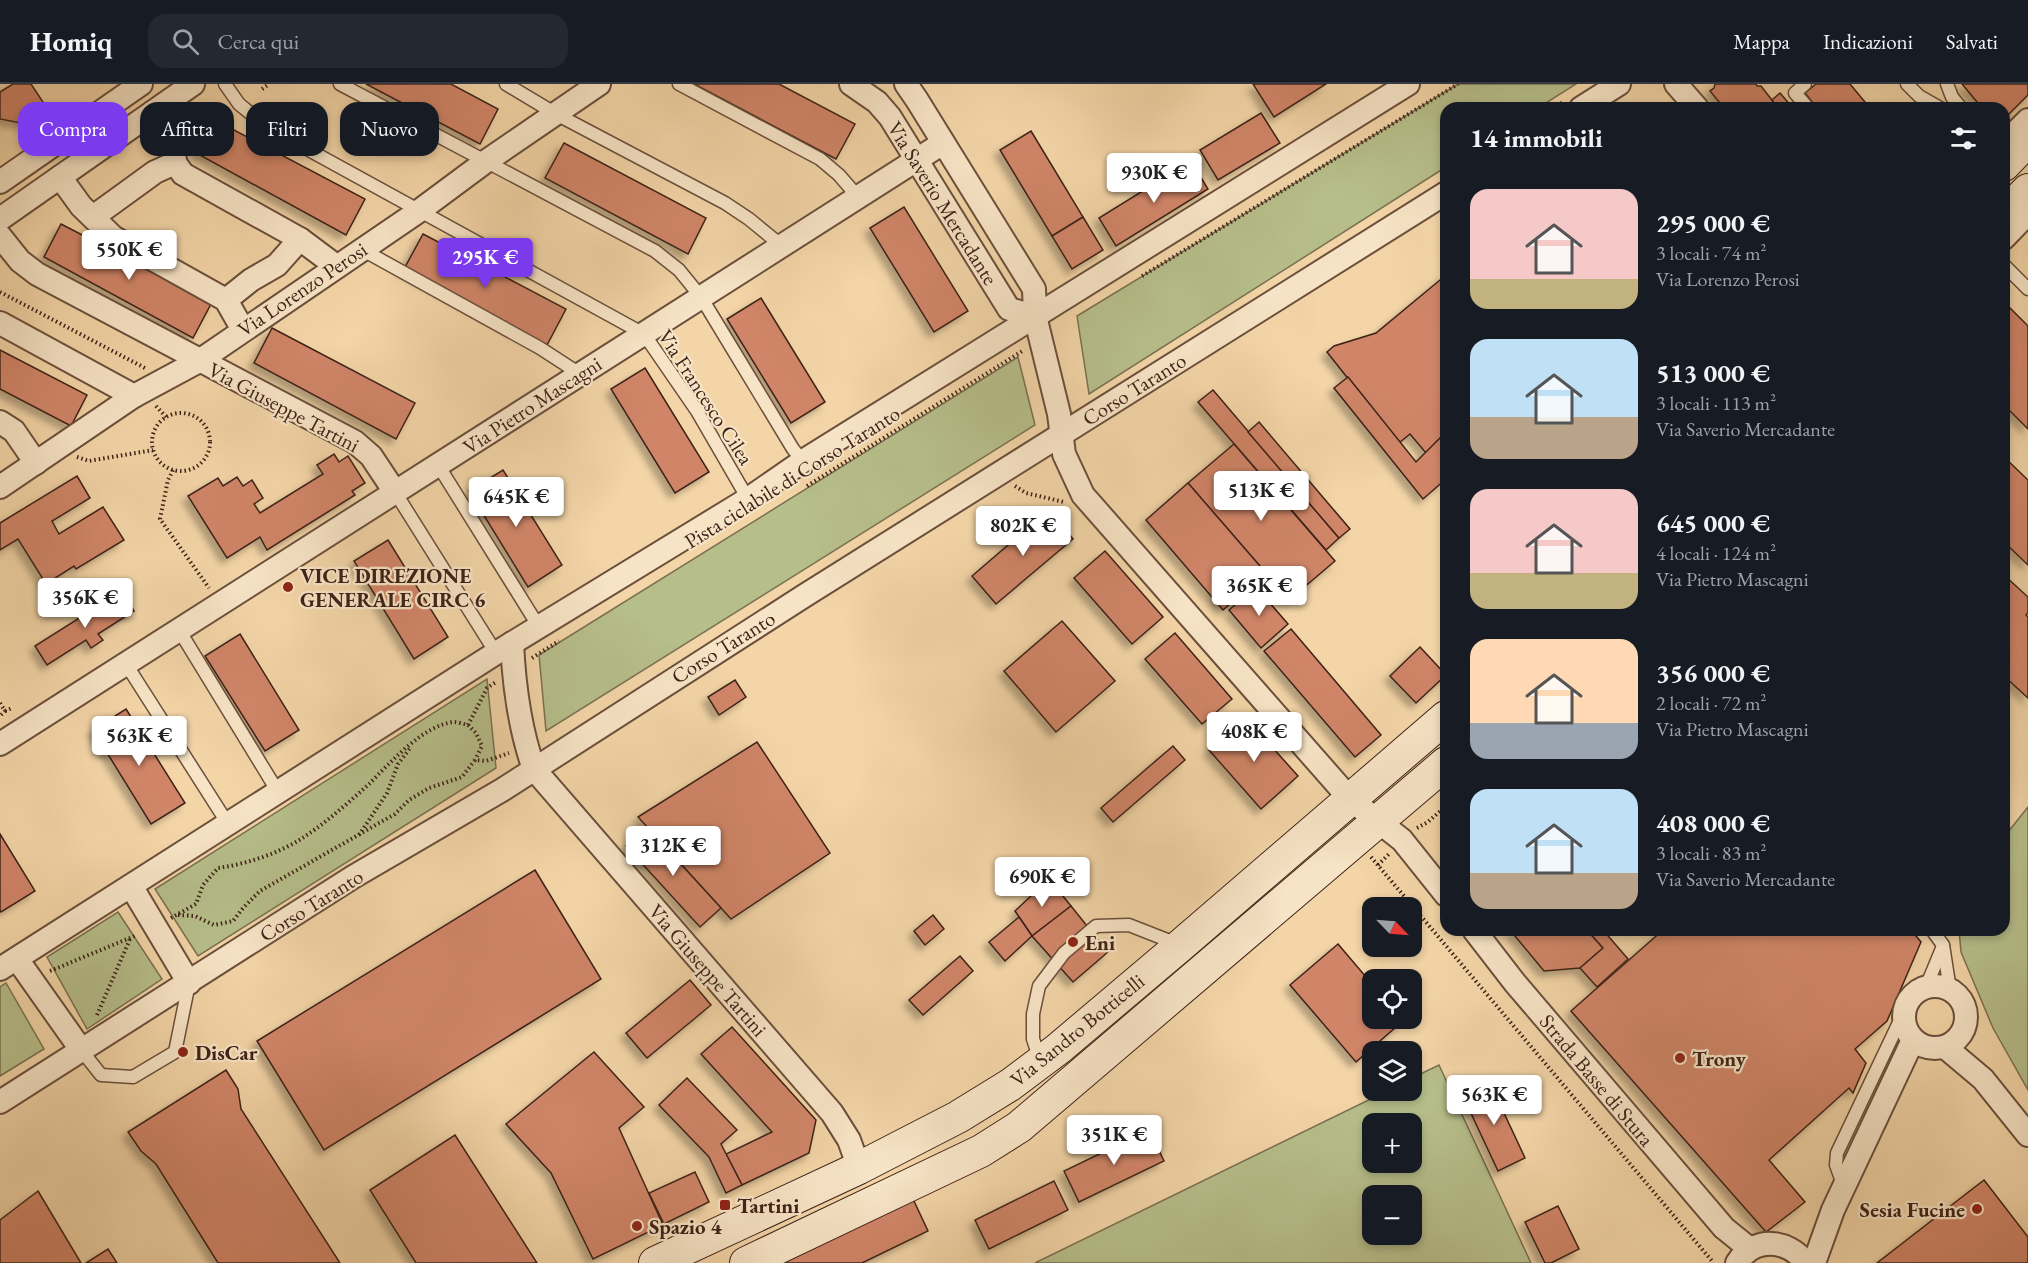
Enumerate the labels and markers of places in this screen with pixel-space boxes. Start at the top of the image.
pin: 930K € [1105,153,1203,204]
pin: 550K € [80,230,178,281]
pin: 295K € [436,238,534,289]
pin: 513K € [1212,471,1310,522]
pin: 645K € [467,477,565,528]
pin: 802K € [974,506,1072,557]
place label: VICE DIREZIONE GENERALE CIRC 6 [300,562,485,613]
pin: 365K € [1210,566,1308,617]
pin: 356K € [36,578,134,629]
marker: VICE DIREZIONE GENERALE CIRC 6 [281,580,295,594]
pin: 408K € [1205,712,1303,763]
pin: 563K € [90,716,188,767]
pin: 312K € [624,826,722,877]
pin: 690K € [993,857,1091,908]
place label: Eni [1085,929,1115,956]
marker: Eni [1066,935,1080,949]
place label: DisCar [195,1039,258,1066]
marker: DisCar [176,1045,190,1059]
place label: Trony [1692,1045,1747,1072]
marker: Trony [1673,1051,1687,1065]
pin: 563K € [1445,1075,1543,1126]
pin: 351K € [1065,1115,1163,1166]
place label: Tartini [737,1192,799,1219]
place label: Sesia Fucine [1860,1196,1965,1223]
marker: Tartini [718,1198,732,1212]
marker: Sesia Fucine [1970,1202,1984,1216]
place label: Spazio 4 [649,1213,723,1240]
marker: Spazio 4 [630,1219,644,1233]

